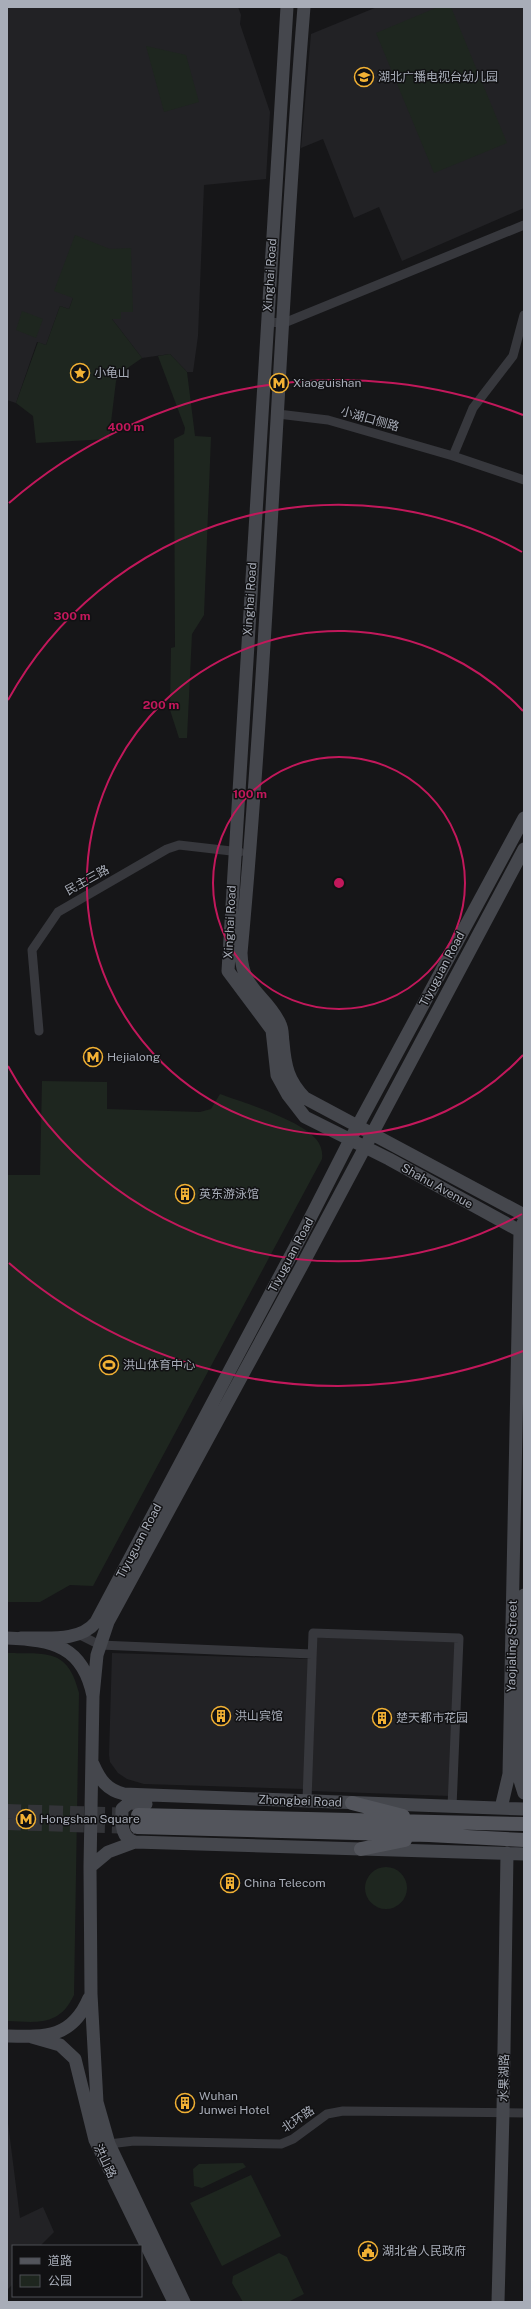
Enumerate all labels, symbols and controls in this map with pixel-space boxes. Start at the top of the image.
school or university icon: 湖北广播电视台幼儿园 [353,66,375,88]
place label: 湖北广播电视台幼儿园 [378,70,498,84]
street label: Xinghai Road [260,238,280,312]
place icon: 小龟山 [69,362,91,384]
place label: 小龟山 [94,366,130,380]
metro station icon: Xiaoguishan [268,372,290,394]
place label: Xiaoguishan [293,376,361,390]
street label: 小湖口侧路 [339,404,401,434]
text: 400 m [108,420,145,434]
street label: Xinghai Road [240,562,260,636]
text: 300 m [54,609,91,623]
text: 200 m [143,698,179,712]
text: 100 m [233,787,267,801]
street label: 民主三路 [63,862,111,898]
centre of rings [332,876,346,890]
street label: Xinghai Road [221,885,239,959]
street label: Tiyuguan Road [416,929,468,1009]
metro station icon: Hejialong [82,1046,104,1068]
place label: Hejialong [107,1050,160,1064]
street label: Shahu Avenue [399,1161,475,1212]
building icon: 英东游泳馆 [174,1183,196,1205]
place label: 英东游泳馆 [199,1187,259,1201]
street label: Tiyuguan Road [265,1215,317,1295]
sports icon: 洪山体育中心 [98,1354,120,1376]
place label: 洪山体育中心 [123,1358,195,1372]
street label: Tiyuguan Road [113,1501,165,1581]
street label: Yaojialing Street [504,1600,520,1692]
building icon: 洪山宾馆 [210,1705,232,1727]
building icon: 楚天都市花园 [371,1707,393,1729]
place label: 洪山宾馆 [235,1709,283,1723]
place label: 楚天都市花园 [396,1711,468,1725]
street label: Zhongbei Road [258,1793,342,1809]
metro station icon: Hongshan Square [15,1808,37,1830]
place label: Hongshan Square [40,1812,140,1826]
building icon: China Telecom [219,1872,241,1894]
place label: China Telecom [244,1876,326,1890]
street label: 水果湖路 [497,2054,511,2102]
place label: Wuhan Junwei Hotel [199,2089,270,2117]
building icon: Wuhan Junwei Hotel [174,2092,196,2114]
street label: 北环路 [279,2103,317,2135]
street label: 洪山路 [91,2142,119,2180]
public building icon: 湖北省人民政府 [357,2240,379,2262]
place label: 湖北省人民政府 [382,2244,466,2258]
legend [12,2245,142,2297]
text: 道路 [48,2254,72,2268]
text: 公园 [48,2274,72,2288]

